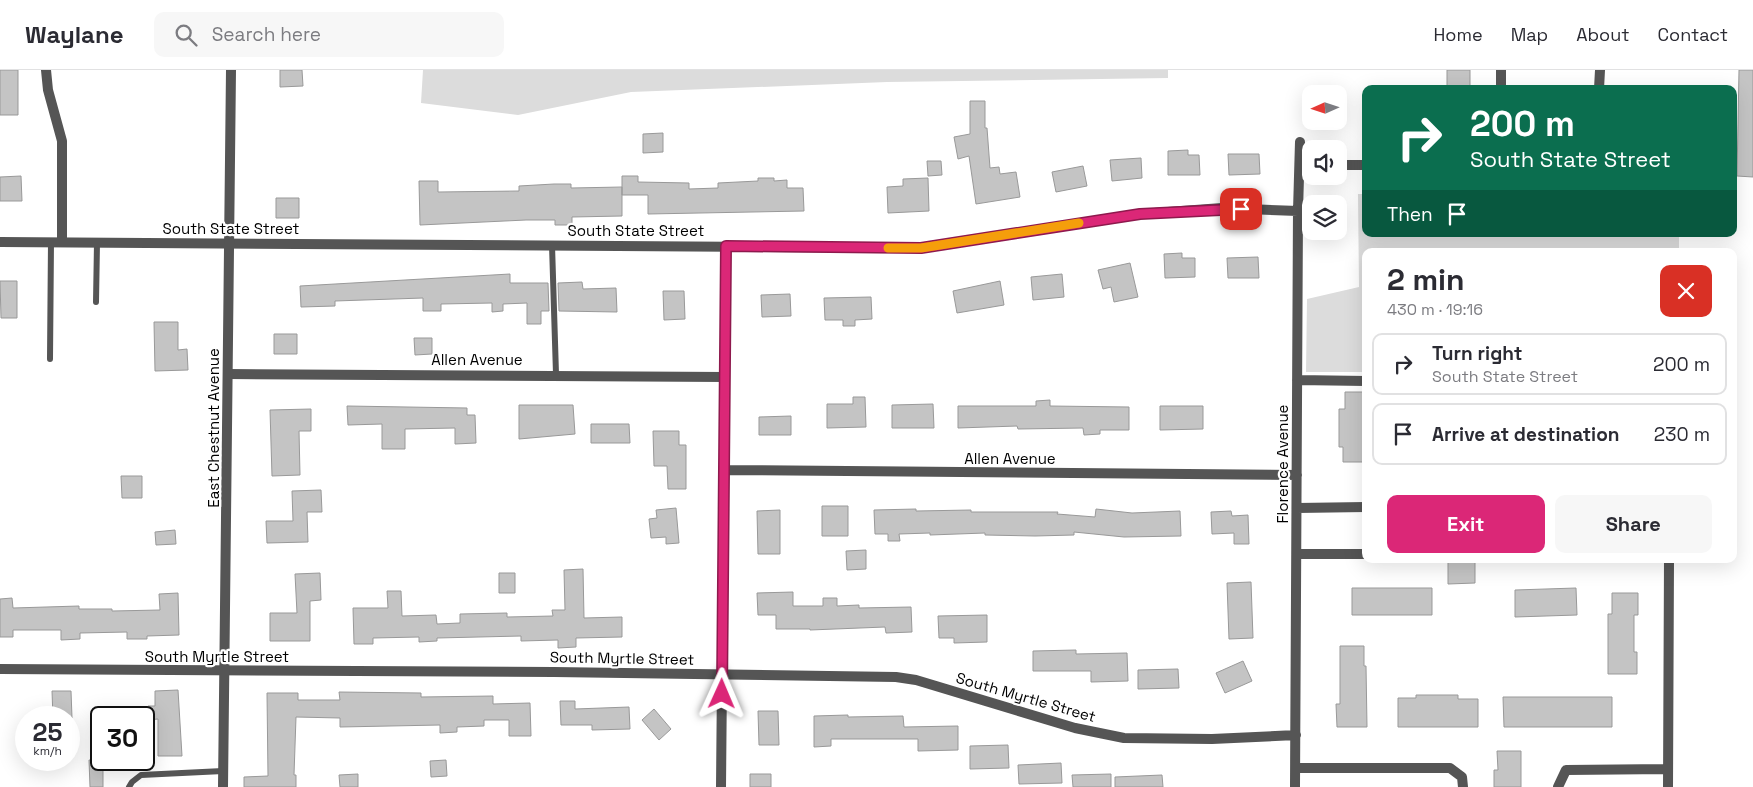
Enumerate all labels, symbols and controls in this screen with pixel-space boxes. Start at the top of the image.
search box [154,12,504,57]
text: Waylane [25,19,124,50]
icon: search [172,21,200,49]
text: Search here [212,22,321,47]
text: Home [1434,23,1483,46]
text: Map [1511,23,1548,46]
text: About [1576,23,1630,46]
text: Contact [1658,23,1728,46]
north arrow [1302,85,1348,130]
map controls [1302,85,1347,240]
text: 200 m [1470,102,1575,146]
icon: right [1387,105,1452,170]
button: sound [1302,140,1347,185]
text: South State Street [1470,145,1671,173]
pin [1220,188,1262,230]
icon: arrive [1227,195,1255,223]
button: layers [1302,195,1347,240]
icon: arrive [1443,200,1471,228]
text: Then [1387,202,1433,227]
street label: South State Street [163,219,300,238]
street label: South State Street [568,221,705,240]
text: 2 min [1387,260,1465,299]
button: close [1660,265,1712,317]
text: 430 m · 19:16 [1387,299,1483,320]
text: Turn right [1432,341,1522,366]
street label: East Chestnut Avenue [204,348,223,508]
street label: Allen Avenue [431,350,523,369]
icon: right [1389,350,1417,378]
text: 200 m [1653,352,1710,377]
text: South State Street [1432,366,1578,387]
street label: Florence Avenue [1273,404,1292,524]
icon: arrive [1389,420,1417,448]
text: Arrive at destination [1432,422,1620,447]
text: 230 m [1654,422,1710,447]
street label: Allen Avenue [964,449,1056,468]
button: Exit [1387,495,1545,553]
button: Share [1555,495,1712,553]
street label: South Myrtle Street [145,647,289,666]
street label: South Myrtle Street [550,647,695,669]
position arrow [695,667,747,719]
street label: South Myrtle Street [954,668,1098,726]
speed limit sign: 30 [90,706,155,771]
text: 25 [33,716,62,748]
text: km/h [33,743,62,759]

